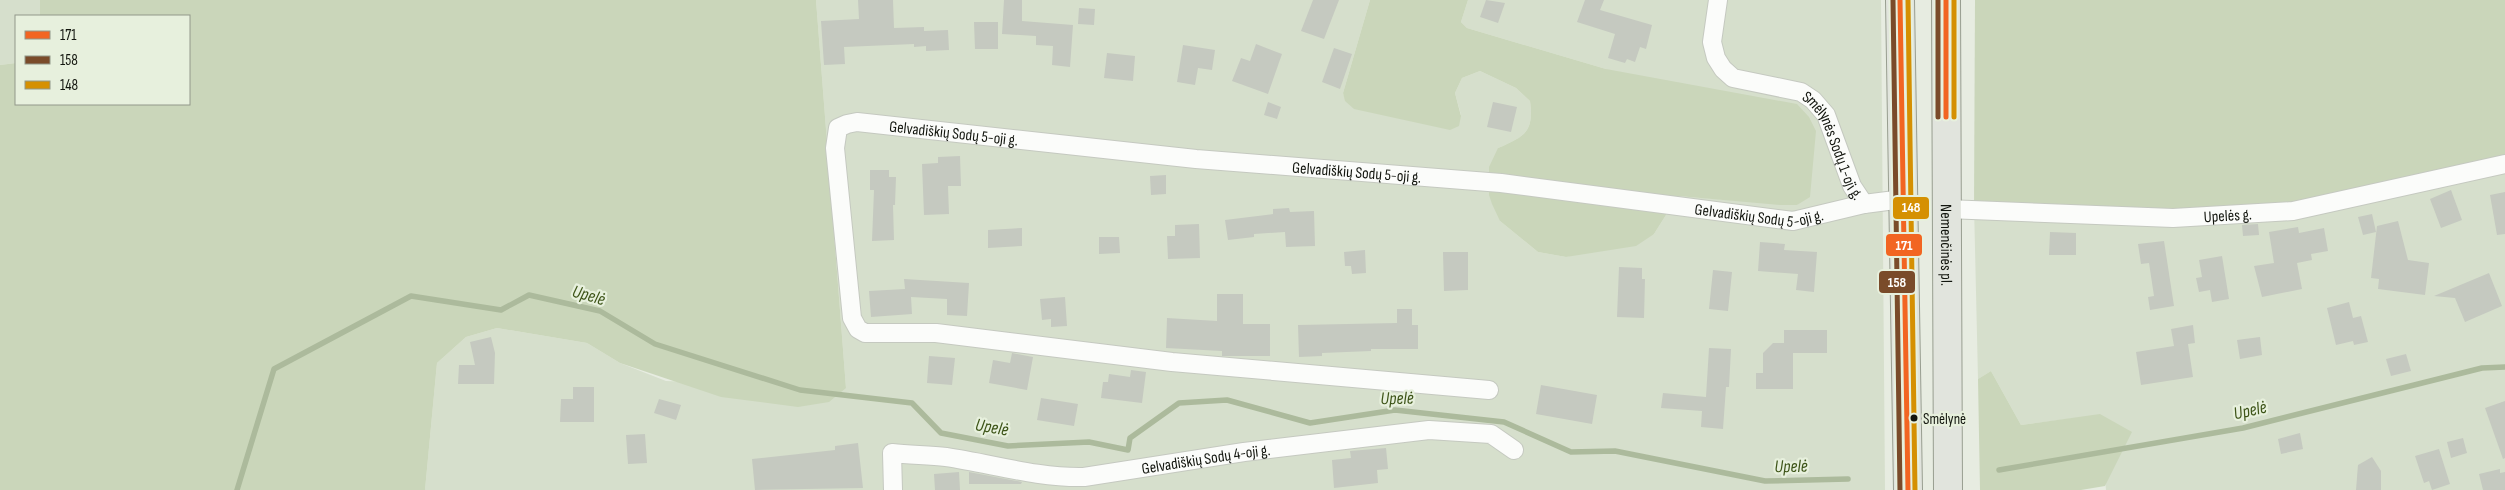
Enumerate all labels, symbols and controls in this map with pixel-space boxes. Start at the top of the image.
legend [15,15,190,105]
text: 171 [60,26,77,45]
text: 158 [60,51,78,70]
text: 148 [60,76,78,95]
street label: Smėlynės Sodų 1-oji g. [1798,88,1867,204]
street label: Gelvadiškių Sodų 5-oji g. [888,118,1019,151]
street label: Gelvadiškių Sodų 5-oji g. [1291,159,1422,188]
line badge: 148 [1892,196,1930,220]
text: 148 [1902,199,1921,216]
street label: Gelvadiškių Sodų 5-oji g. [1693,200,1825,232]
street label: Nemenčinės pl. [1936,204,1955,286]
street label: Upelės g. [2203,205,2252,227]
line badge: 171 [1885,233,1923,257]
text: 171 [1895,237,1913,254]
line badge: 158 [1878,270,1916,294]
text: 158 [1888,274,1907,291]
water label: Upelė [570,281,608,310]
water label: Upelė [1380,388,1414,409]
water label: Upelė [2232,397,2269,424]
place label: Smėlynė [1923,410,1966,429]
marker: Smėlynė [1909,413,1919,423]
water label: Upelė [974,414,1010,441]
street label: Gelvadiškių Sodų 4-oji g. [1140,441,1271,479]
water label: Upelė [1774,456,1808,477]

